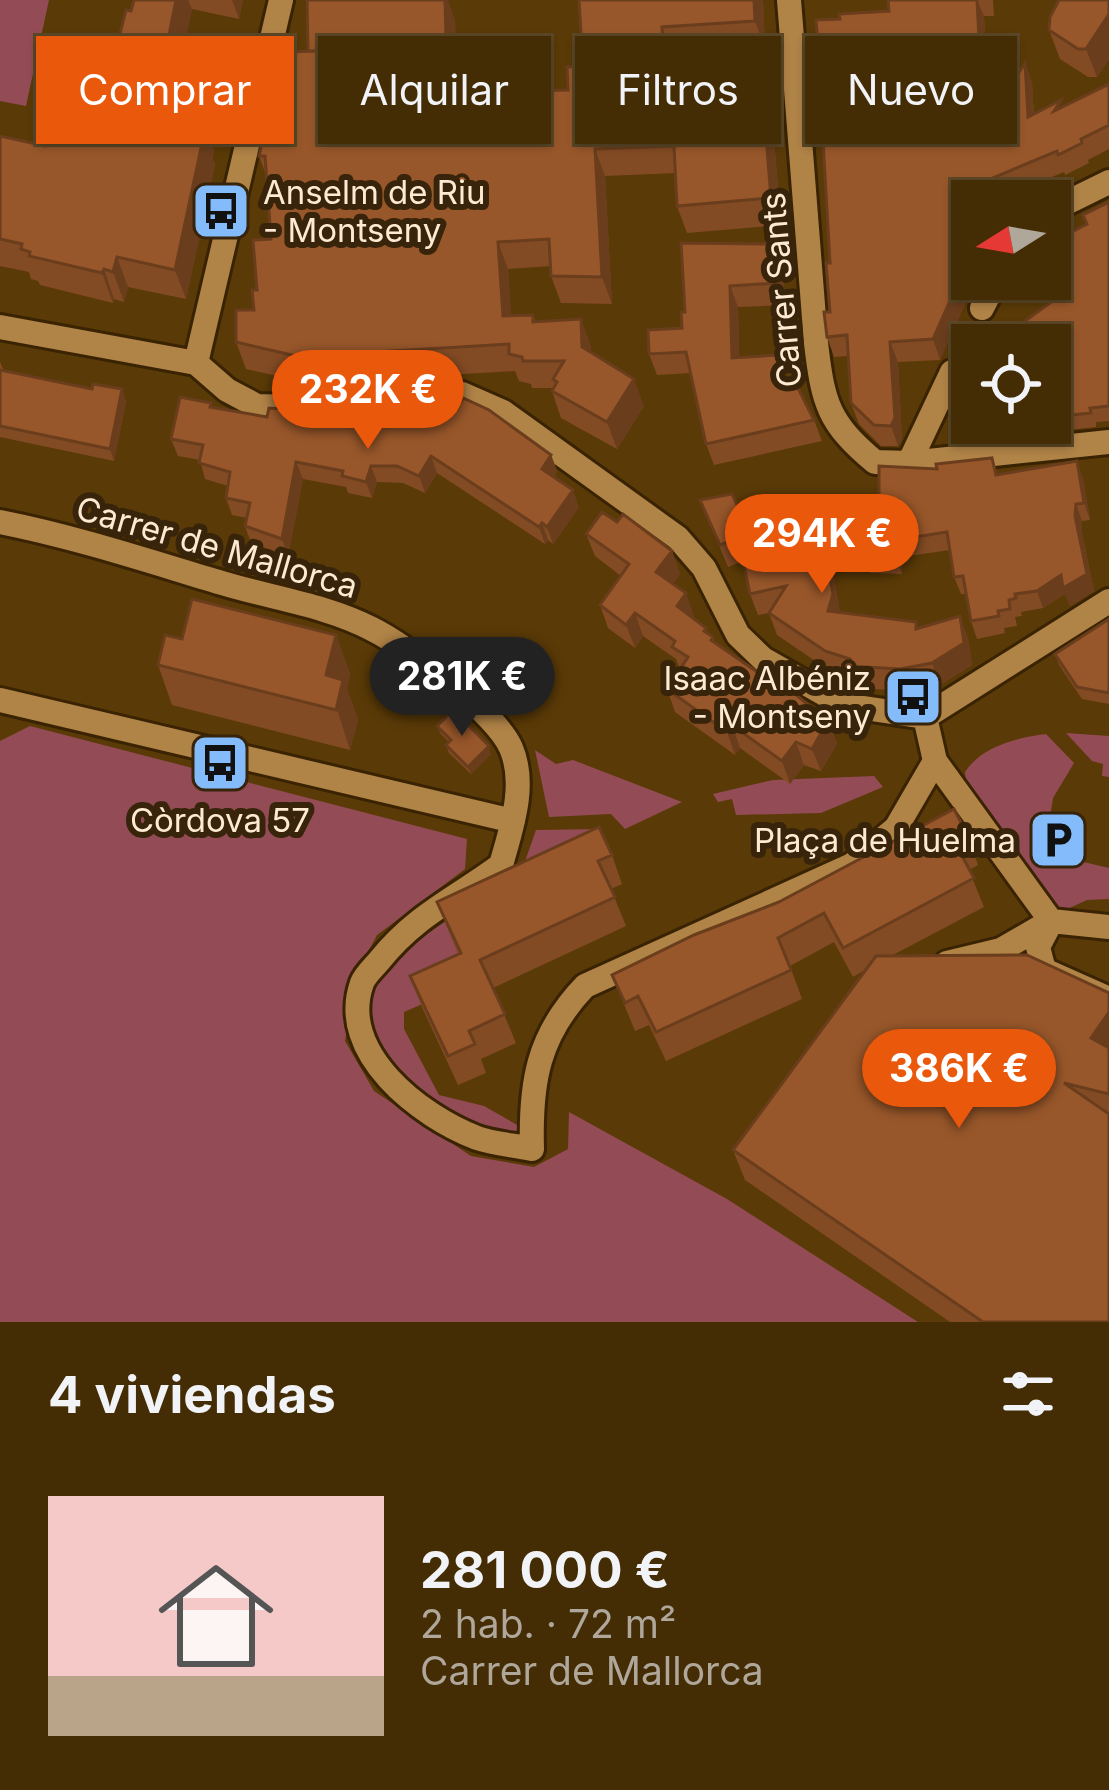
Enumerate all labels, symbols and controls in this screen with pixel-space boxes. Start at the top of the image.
chip: Comprar [36,36,294,144]
chip: Alquilar [318,36,551,144]
chip: Filtros [575,36,781,144]
chip: Nuevo [805,36,1017,144]
place label: Anselm de Riu - Montseny [263,172,486,250]
bus stop icon: Anselm de Riu - Montseny [190,180,252,242]
north arrow [951,180,1071,300]
map controls [951,180,1071,444]
street label: Carrer Sants [753,191,809,389]
button: locate [951,324,1071,444]
pin: 232K € [270,350,466,452]
text: 232K € [299,365,437,412]
street label: Carrer de Mallorca [72,488,362,606]
pin: 294K € [724,494,920,596]
text: 294K € [752,509,892,556]
pin: 281K € [364,637,560,739]
text: 281K € [397,652,527,699]
place label: Isaac Albéniz - Montseny [664,658,871,736]
bus stop icon: Isaac Albéniz - Montseny [882,666,944,728]
bus stop icon: Còrdova 57 [189,732,251,794]
place label: Còrdova 57 [130,800,310,840]
parking icon: Plaça de Huelma [1027,809,1089,871]
place label: Plaça de Huelma [754,820,1016,860]
pin: 386K € [861,1029,1057,1131]
text: 386K € [889,1044,1029,1091]
icon: filters [995,1361,1061,1427]
text: 4 viviendas [48,1364,336,1425]
text: 281 000 € [420,1539,670,1600]
icon: home [144,1544,288,1688]
text: 2 hab. · 72 m² [420,1600,676,1647]
text: Carrer de Mallorca [420,1647,764,1694]

